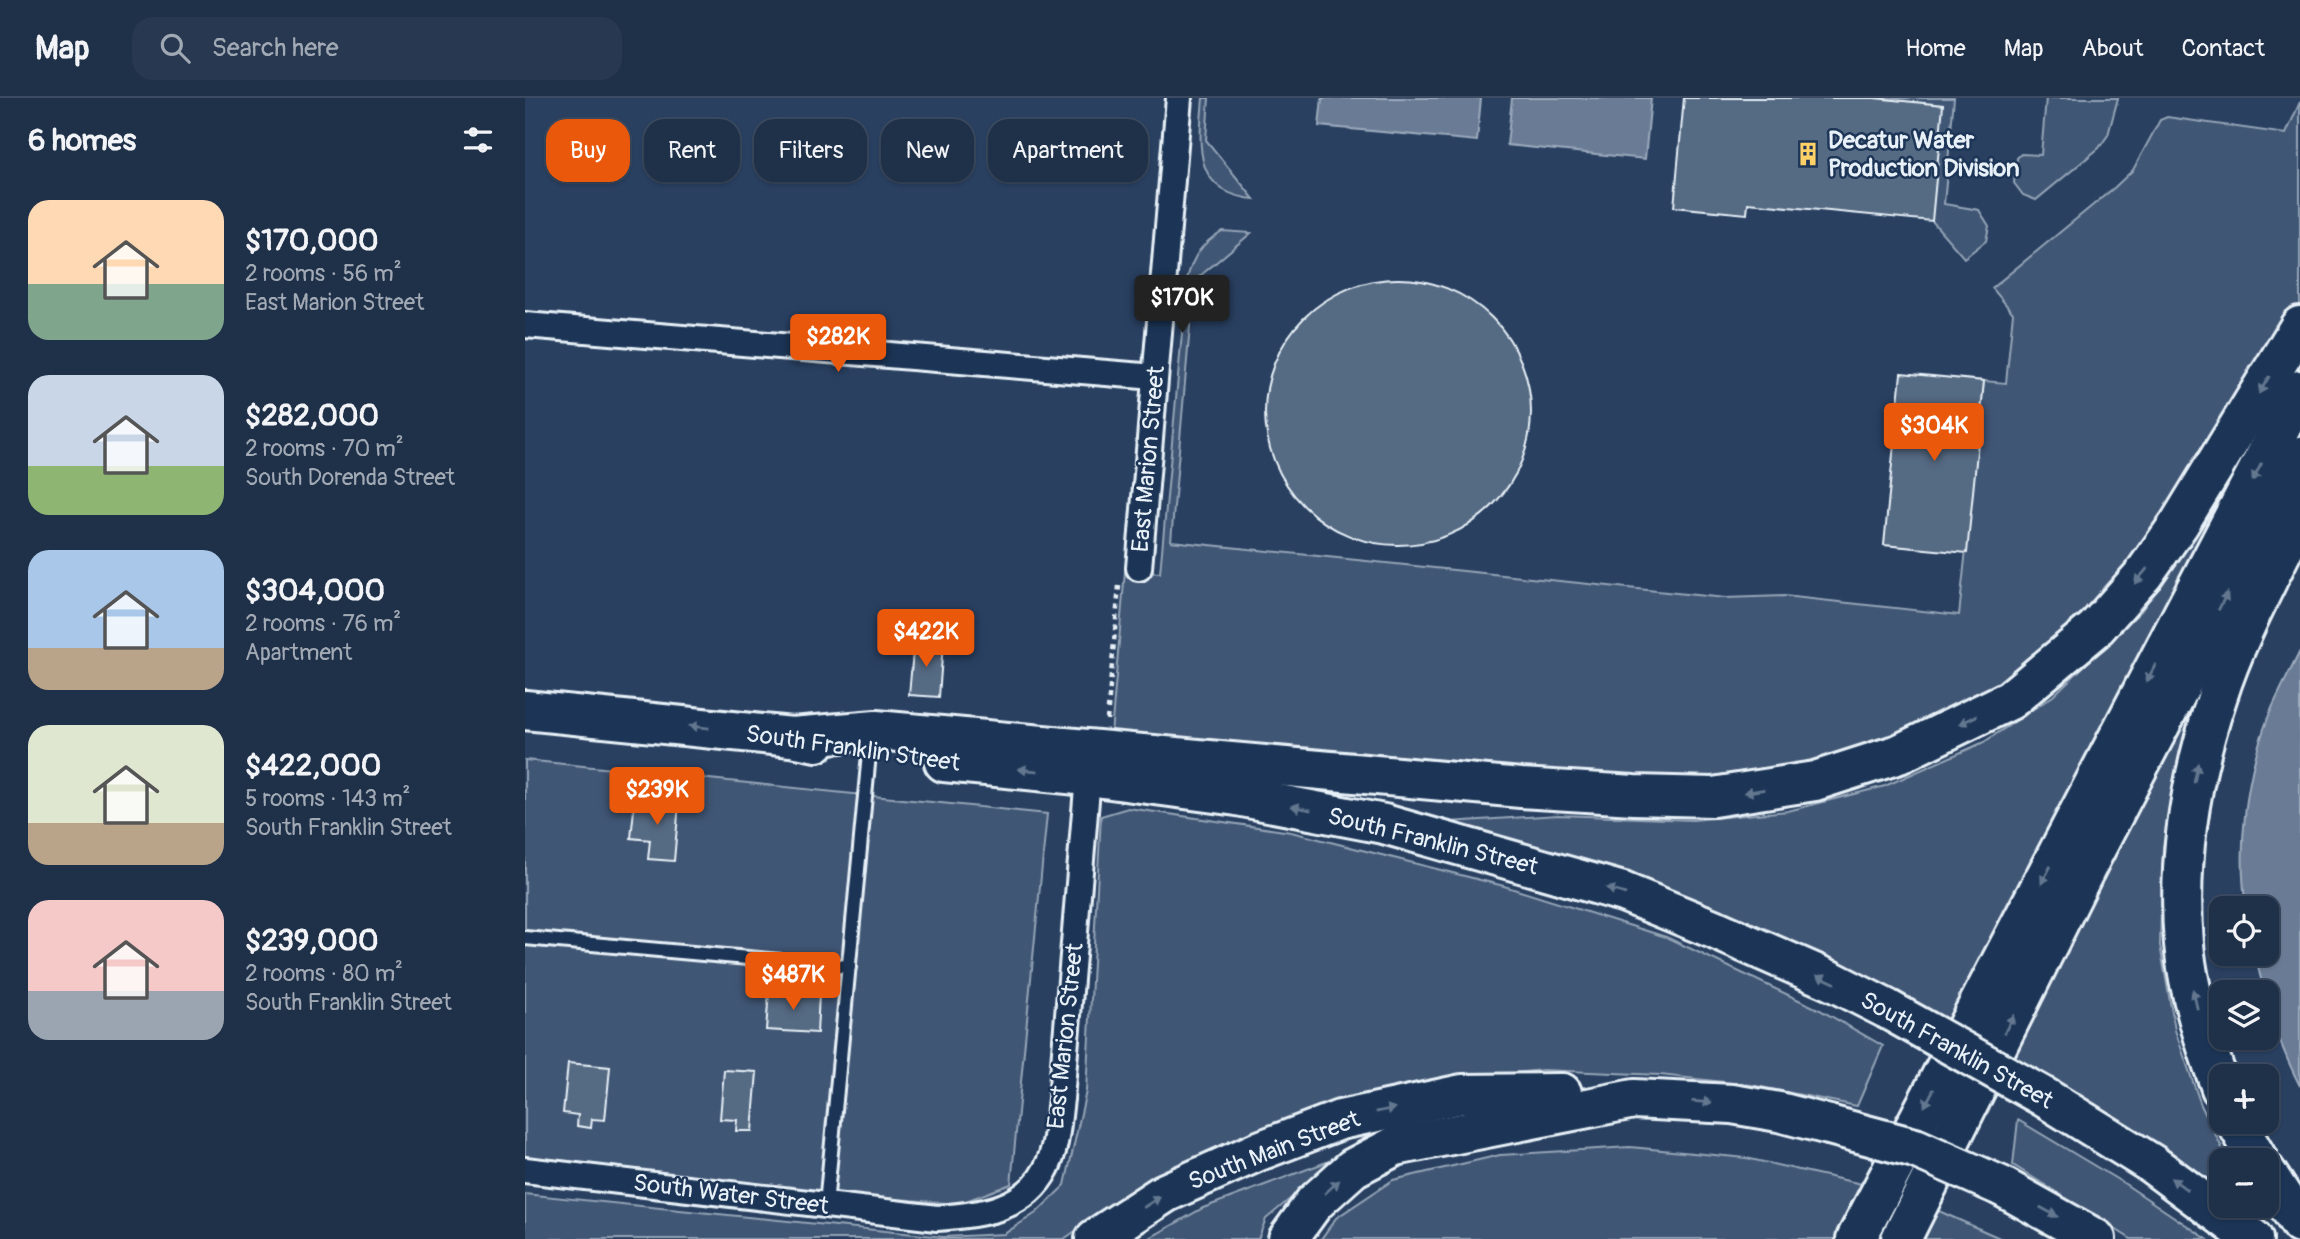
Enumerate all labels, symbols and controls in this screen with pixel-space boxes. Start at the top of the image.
search box [132,17,622,80]
text: Map [35,28,90,69]
icon: search [156,29,194,67]
text: Search here [212,32,339,64]
text: Home [1905,34,1966,63]
text: Map [2004,34,2044,63]
text: About [2082,34,2144,63]
text: Contact [2182,34,2265,63]
chip: Buy [546,119,630,182]
chip: Rent [644,119,740,182]
chip: Filters [754,119,867,182]
chip: New [881,119,974,182]
chip: Apartment [988,119,1148,182]
icon: filters [459,121,497,159]
text: 6 homes [28,122,136,159]
place label: Decatur Water Production Division [1828,126,2020,183]
building icon: Decatur Water Production Division [1794,140,1822,168]
text: $170,000 [245,222,378,259]
icon: home [84,228,168,312]
text: 2 rooms · 56 m² [245,259,402,288]
pin: $170K [1133,275,1231,335]
text: $170K [1150,283,1214,312]
text: East Marion Street [245,288,424,317]
pin: $282K [789,314,887,374]
text: $282K [806,322,870,351]
street label: East Marion Street [1126,364,1171,553]
one-way arrow [2258,375,2271,394]
text: $282,000 [245,397,379,434]
icon: home [84,403,168,487]
pin: $304K [1885,404,1983,463]
text: $304K [1900,411,1968,440]
text: 2 rooms · 70 m² [245,434,404,463]
one-way arrow [2251,462,2263,482]
text: South Dorenda Street [245,463,455,492]
one-way arrow [2134,566,2149,584]
text: $304,000 [245,572,385,609]
icon: home [84,578,168,662]
one-way arrow [2217,591,2229,611]
text: 2 rooms · 76 m² [245,609,401,638]
pin: $422K [877,610,975,669]
text: $422K [893,617,959,646]
text: Apartment [245,638,352,667]
one-way arrow [2146,663,2157,683]
one-way arrow [1958,715,1979,726]
street label: South Franklin Street [744,719,962,778]
one-way arrow [688,722,710,733]
text: $422,000 [245,747,381,784]
icon: home [84,753,168,837]
one-way arrow [2191,762,2202,784]
one-way arrow [1017,764,1039,775]
pin: $239K [608,768,706,827]
text: $239K [625,775,689,804]
text: 5 rooms · 143 m² [245,784,410,813]
one-way arrow [1743,786,1765,797]
street label: South Franklin Street [1325,801,1541,882]
one-way arrow [1290,802,1312,813]
text: South Franklin Street [245,813,452,842]
one-way arrow [2040,865,2052,885]
one-way arrow [1605,885,1626,895]
map controls [2209,896,2279,1218]
button: locate [2209,896,2279,966]
text: $239,000 [245,922,378,959]
icon: home [84,928,168,1012]
street label: East Marion Street [1041,941,1090,1131]
pin: $487K [744,953,842,1012]
text: 2 rooms · 80 m² [245,959,403,988]
text: $487K [761,960,825,989]
one-way arrow [1816,973,1836,985]
button: layers [2209,980,2279,1050]
street label: South Franklin Street [1855,985,2058,1116]
text: South Franklin Street [245,988,452,1017]
one-way arrow [2189,988,2200,1010]
one-way arrow [2004,1014,2015,1034]
button: + [2209,1064,2279,1134]
one-way arrow [1924,1089,1936,1109]
one-way arrow [1691,1097,1713,1108]
street label: South Main Street [1184,1104,1364,1197]
one-way arrow [1375,1105,1397,1116]
button: − [2209,1148,2279,1218]
street label: South Water Street [632,1168,830,1221]
one-way arrow [2170,1177,2188,1191]
one-way arrow [1323,1179,1341,1195]
one-way arrow [1142,1195,1162,1208]
one-way arrow [2039,1206,2059,1218]

